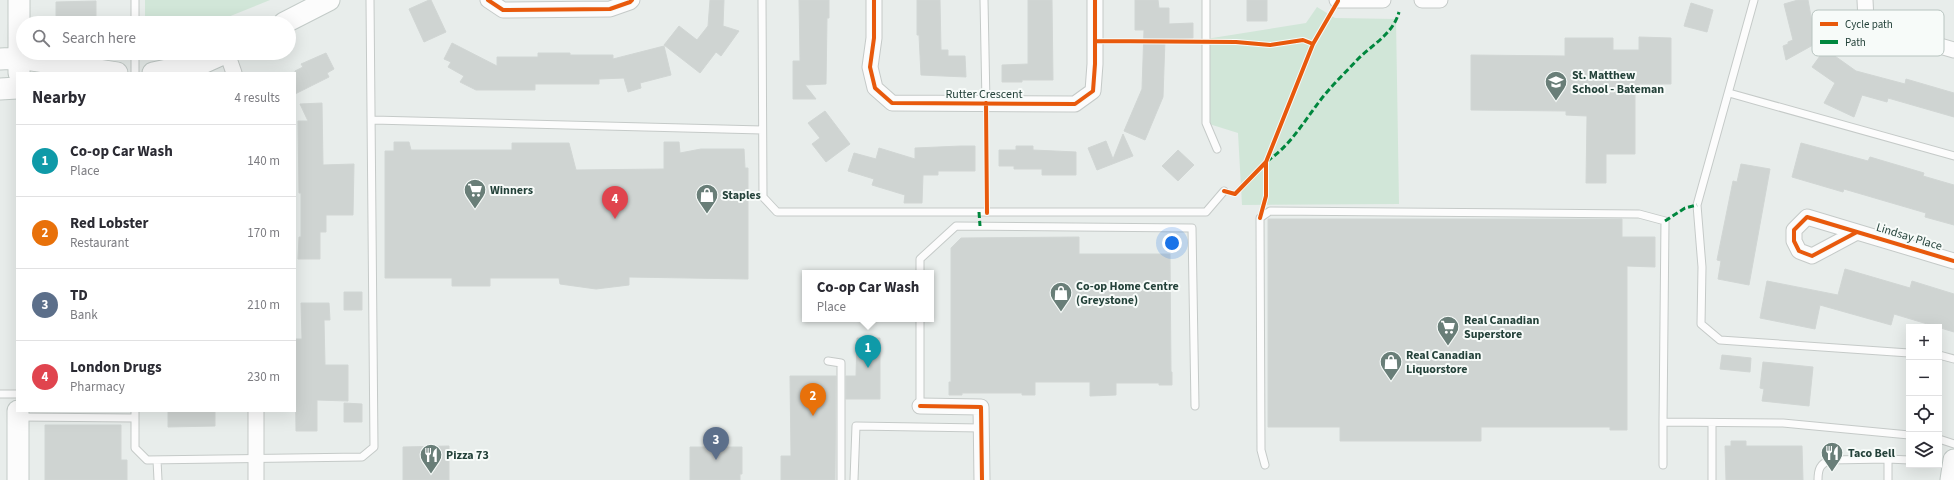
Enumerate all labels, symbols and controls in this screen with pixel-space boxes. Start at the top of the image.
legend [1812,10,1944,56]
search box [16,16,296,60]
text: Cycle path [1845,17,1893,32]
icon: search [30,27,52,49]
text: Search here [62,28,136,49]
text: Path [1845,35,1866,50]
place label: St. Matthew School - Bateman [1572,67,1664,98]
school or university icon: St. Matthew School - Bateman [1543,69,1569,102]
text: Nearby [32,86,86,110]
street label: Rutter Crescent [945,86,1023,103]
text: 4 results [235,89,280,107]
text: Co-op Car Wash [70,141,173,162]
text: 1 [42,152,48,170]
text: 140 m [247,152,280,170]
text: Place [70,162,99,180]
supermarket icon: Winners [462,177,488,210]
place label: Winners [490,182,533,199]
shop icon: Staples [694,182,720,215]
pin: 4 [602,186,628,219]
place label: Staples [722,187,761,204]
text: Red Lobster [70,213,148,234]
street label: Lindsay Place [1874,219,1944,255]
text: 2 [42,224,48,242]
text: 170 m [247,224,280,242]
your location [1162,233,1182,253]
text: Restaurant [70,234,129,252]
popup [802,270,934,322]
text: Co-op Car Wash [817,277,919,298]
place label: Co-op Home Centre (Greystone) [1076,278,1179,309]
shop icon: Co-op Home Centre (Greystone) [1048,280,1074,313]
text: TD [70,285,88,306]
text: 3 [42,296,48,314]
text: 210 m [247,296,280,314]
text: Place [817,298,846,316]
text: Bank [70,306,98,324]
place label: Real Canadian Superstore [1464,312,1539,343]
supermarket icon: Real Canadian Superstore [1435,314,1461,347]
map controls [1906,324,1942,468]
button: + [1906,324,1942,360]
pin: 1 [855,335,881,368]
place label: Real Canadian Liquorstore [1406,347,1481,378]
shop icon: Real Canadian Liquorstore [1378,349,1404,382]
text: London Drugs [70,357,162,378]
button: − [1906,360,1942,396]
text: 4 [42,368,48,386]
text: 230 m [247,368,280,386]
text: Pharmacy [70,378,125,396]
pin: 2 [800,383,826,416]
button: locate [1906,396,1942,432]
pin: 3 [703,427,729,460]
button: layers [1906,432,1942,468]
restaurant icon: Taco Bell [1819,440,1845,473]
restaurant icon: Pizza 73 [418,442,444,475]
place label: Taco Bell [1848,445,1895,462]
place label: Pizza 73 [446,447,489,464]

